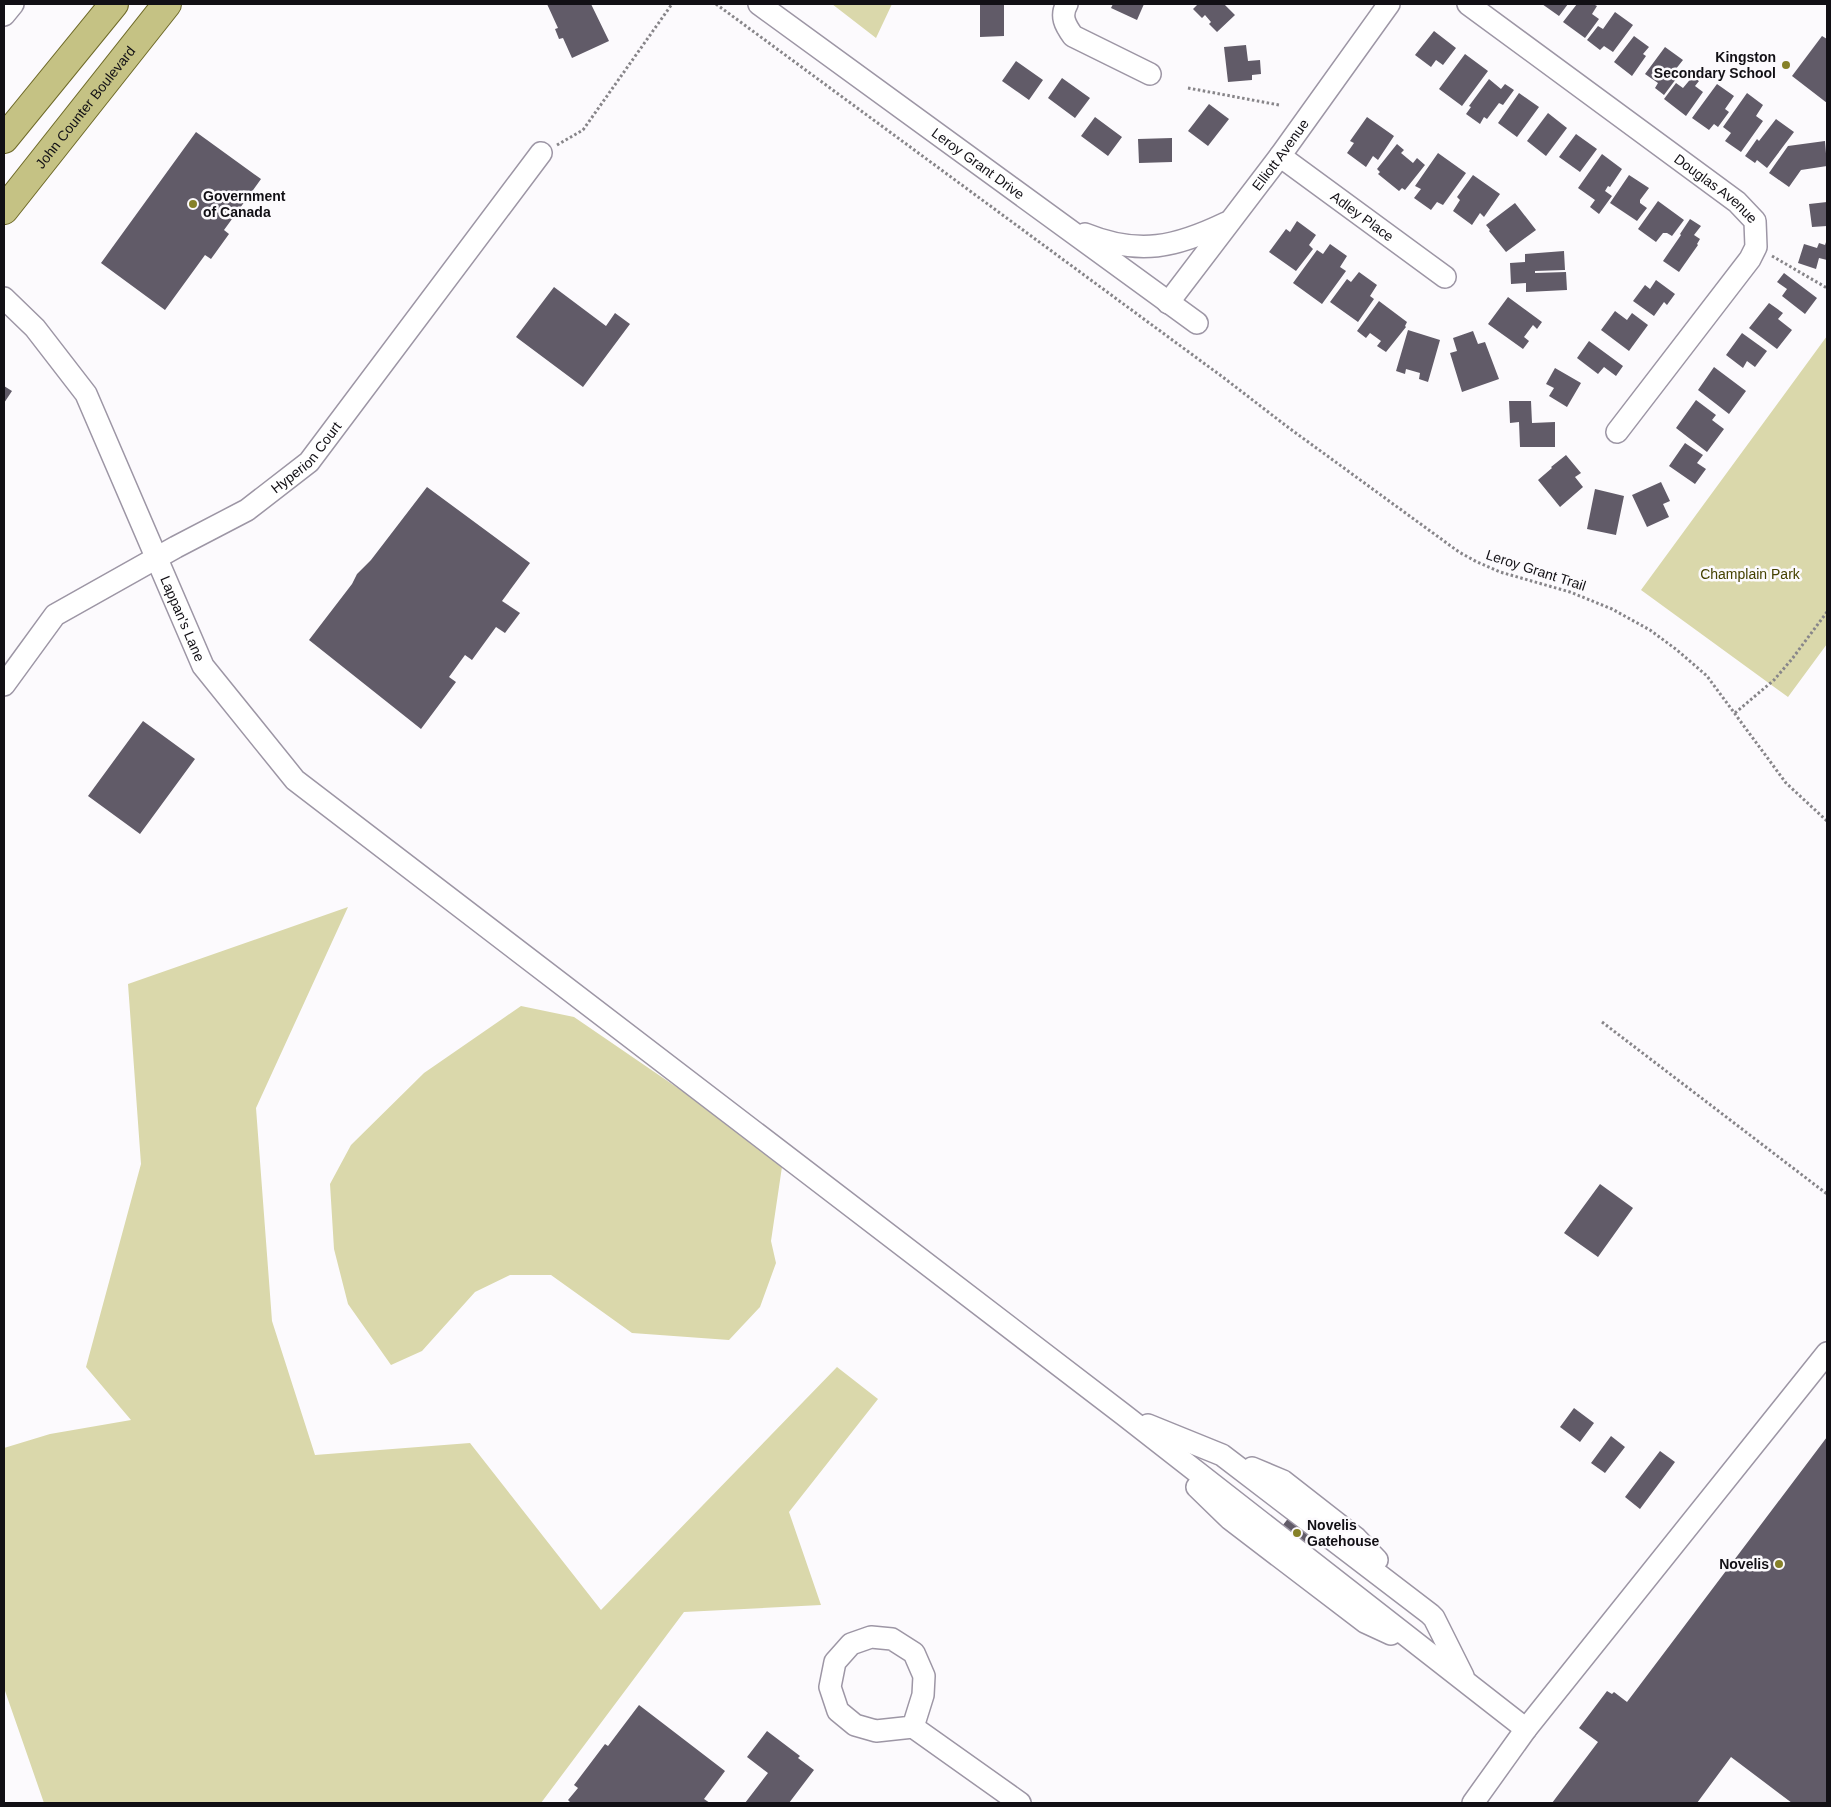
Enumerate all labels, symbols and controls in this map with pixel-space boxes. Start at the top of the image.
street label: John Counter Boulevard [32,43,138,172]
place label: Kingston Secondary School [1654,49,1776,81]
marker: Kingston Secondary School [1780,59,1792,71]
street label: Elliott Avenue [1249,116,1312,194]
street label: Leroy Grant Drive [929,125,1028,203]
street label: Douglas Avenue [1671,151,1761,226]
place label: Government of Canada [203,188,286,220]
street label: Adley Place [1328,188,1397,245]
marker: Government of Canada [187,198,199,210]
street label: Hyperion Court [268,419,344,496]
street label: Leroy Grant Trail [1484,546,1588,594]
park label: Champlain Park [1700,566,1801,582]
street label: Lappan's Lane [157,573,208,664]
place label: Novelis Gatehouse [1307,1517,1380,1549]
marker: Novelis Gatehouse [1291,1527,1303,1539]
place label: Novelis [1719,1556,1769,1572]
marker: Novelis [1773,1558,1785,1570]

